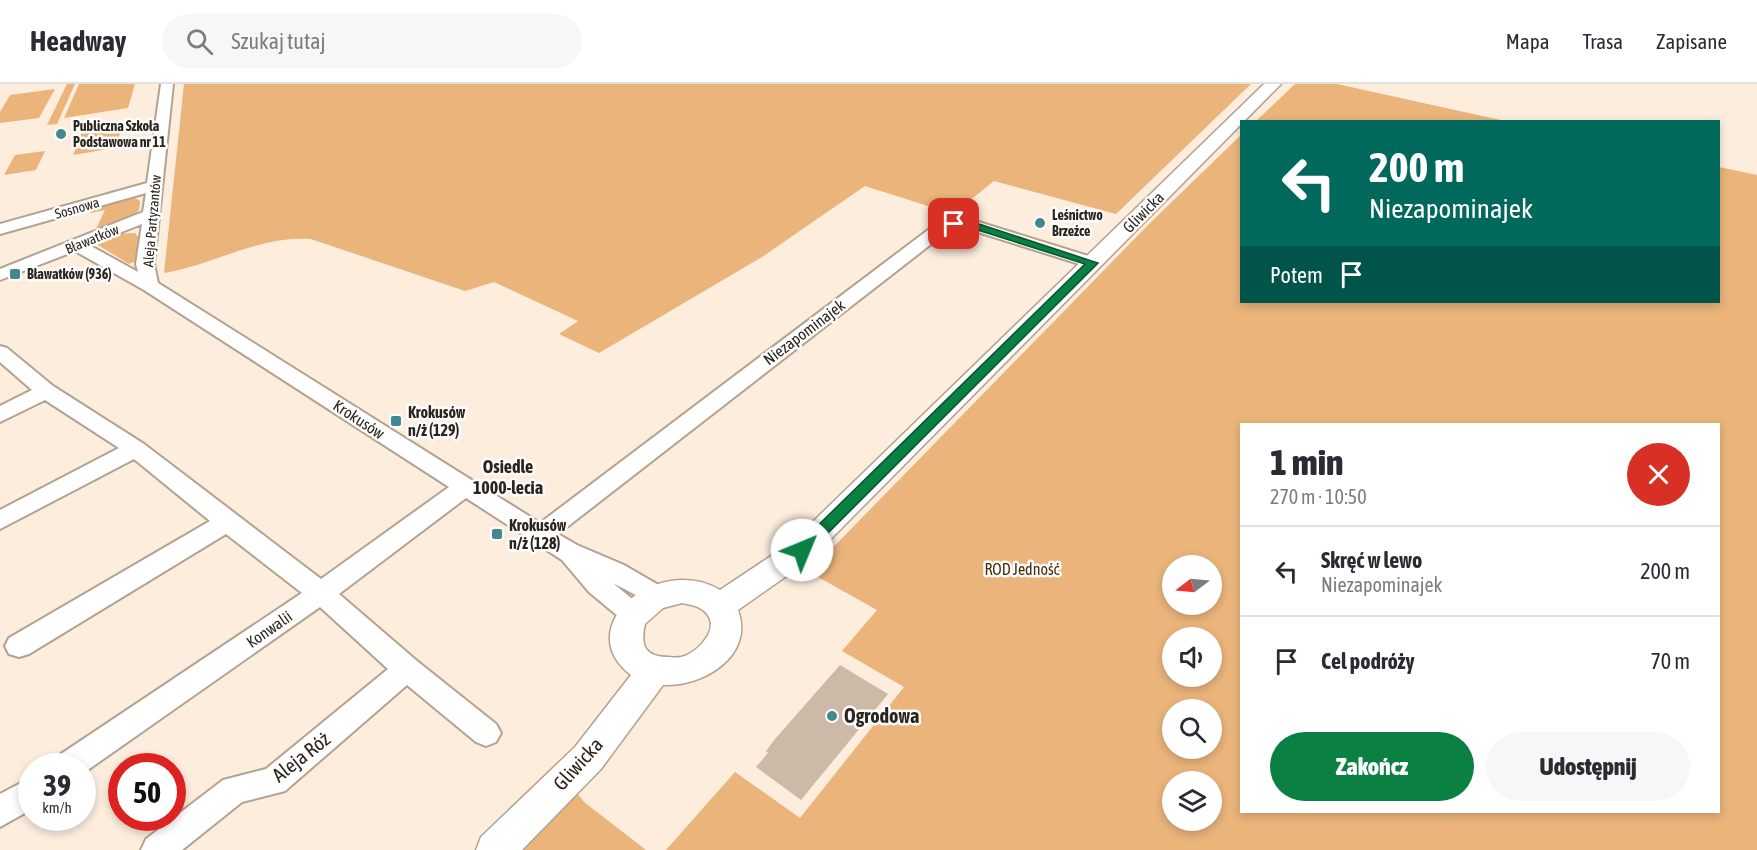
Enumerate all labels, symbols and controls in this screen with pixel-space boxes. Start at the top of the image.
search box [162,14,582,68]
text: Headway [30,25,126,57]
icon: search [183,25,216,58]
text: Szukaj tutaj [231,28,326,54]
text: Mapa [1506,29,1549,53]
text: Trasa [1582,29,1623,53]
text: Zapisane [1656,29,1727,53]
place label: Publiczna Szkoła Podstawowa nr 11 [73,118,166,150]
marker: Publiczna Szkoła Podstawowa nr 11 [54,127,68,141]
text: 200 m [1369,143,1464,191]
icon: left [1270,144,1348,222]
street label: Aleja Partyzantów [140,174,164,268]
street label: Gliwicka [1119,188,1167,236]
text: Niezapominajek [1369,193,1533,224]
street label: Sosnowa [53,194,101,222]
pin [928,198,979,249]
icon: arrive [937,207,970,240]
place label: Leśnictwo Brzeźce [1052,207,1103,239]
marker: Leśnictwo Brzeźce [1033,216,1047,230]
street label: Bławatków [63,221,122,257]
icon: arrive [1335,258,1368,291]
text: Potem [1270,262,1323,288]
place label: Bławatków (936) [27,266,112,282]
marker: Bławatków (936) [8,267,22,281]
street label: Niezapominajek [760,296,849,369]
street label: Krokusów [330,396,388,442]
place label: Krokusów n/ż (129) [408,403,466,439]
marker: Krokusów n/ż (129) [389,414,403,428]
text: 1 min [1270,441,1344,483]
button: close [1627,443,1690,506]
district label: Osiedle 1000-lecia [473,456,543,498]
text: 270 m · 10:50 [1270,485,1367,508]
place label: Krokusów n/ż (128) [509,516,567,552]
position arrow [770,518,834,582]
marker: Krokusów n/ż (128) [490,527,504,541]
text: Skręć w lewo [1321,547,1422,573]
north arrow [1162,555,1222,615]
map controls [1162,555,1222,831]
icon: left [1270,555,1303,588]
text: 200 m [1640,558,1690,584]
park label: ROD Jedność [984,560,1060,578]
text: Niezapominajek [1321,573,1442,596]
street label: Konwalii [243,607,295,651]
button: sound [1162,627,1222,687]
icon: arrive [1270,645,1303,678]
text: Cel podróży [1321,648,1415,674]
text: 70 m [1650,648,1690,674]
button: search [1162,699,1222,759]
place label: Ogrodowa [844,704,919,727]
marker: Ogrodowa [825,709,839,723]
street label: Aleja Róż [267,727,334,786]
button: Zakończ [1270,732,1474,801]
button: Udostępnij [1486,732,1690,801]
street label: Gliwicka [548,733,607,795]
speed limit sign: 50 [108,753,186,831]
text: 39 [43,768,71,802]
button: layers [1162,771,1222,831]
text: km/h [42,799,72,816]

